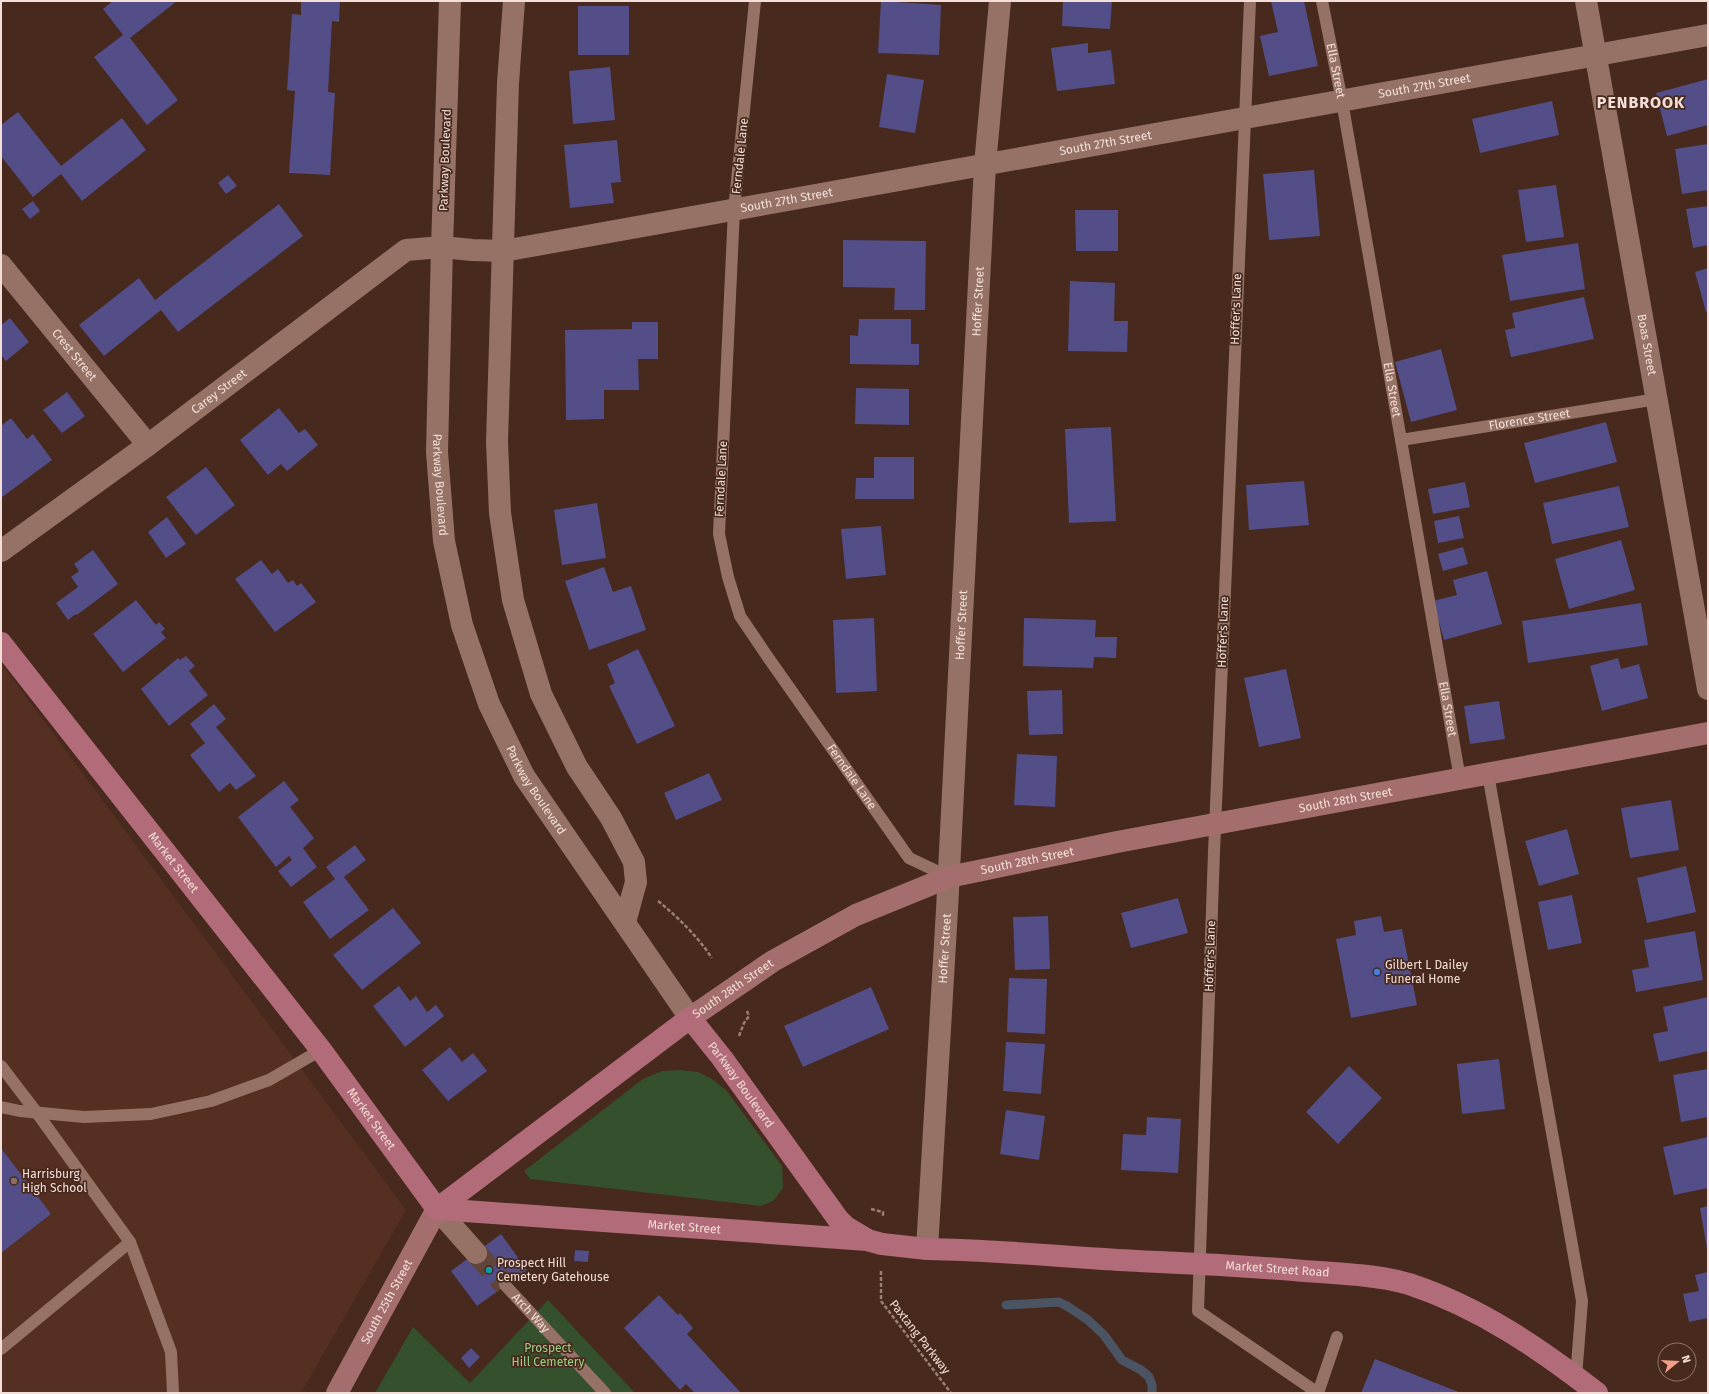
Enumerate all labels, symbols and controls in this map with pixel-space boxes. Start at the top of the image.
street label: Ella Street [1324,42,1348,100]
street label: South 27th Street [1377,71,1472,101]
district label: PENBROOK [1597,93,1685,112]
street label: Parkway Boulevard [436,109,454,211]
street label: Ferndale Lane [729,117,751,195]
street label: South 27th Street [1058,128,1153,158]
street label: South 27th Street [739,185,834,215]
street label: Hoffer Street [969,265,987,337]
street label: Hoffer's Lane [1228,273,1244,345]
street label: Boas Street [1635,313,1659,377]
street label: Crest Street [49,326,100,384]
street label: Ella Street [1381,361,1404,419]
street label: Carey Street [188,366,250,417]
street label: Florence Street [1488,406,1572,433]
street label: Parkway Boulevard [430,433,451,536]
street label: Ferndale Lane [712,440,730,518]
street label: Hoffer Street [953,589,970,660]
street label: Hoffer's Lane [1215,596,1231,668]
street label: Ella Street [1436,680,1460,738]
street label: Ferndale Lane [824,741,880,812]
street label: Parkway Boulevard [503,743,569,837]
street label: South 28th Street [1298,784,1394,815]
street label: Market Street [145,829,202,896]
street label: South 28th Street [979,844,1076,877]
street label: Hoffer Street [936,912,954,984]
street label: Hoffer's Lane [1202,920,1218,992]
street label: South 28th Street [690,956,776,1021]
place label: Gilbert L Dailey Funeral Home [1385,958,1468,986]
marker: Gilbert L Dailey Funeral Home [1372,967,1382,977]
street label: Parkway Boulevard [705,1039,777,1130]
street label: Market Street [344,1085,399,1153]
place label: Harrisburg High School [22,1167,87,1195]
marker: Harrisburg High School [9,1176,19,1186]
street label: Market Street [647,1217,722,1236]
street label: South 25th Street [358,1256,416,1346]
place label: Prospect Hill Cemetery Gatehouse [497,1256,609,1284]
street label: Market Street Road [1225,1258,1330,1280]
marker: Prospect Hill Cemetery Gatehouse [484,1265,494,1275]
street label: Arch Way [509,1290,553,1336]
street label: Paxtang Parkway [887,1297,953,1377]
park label: Prospect Hill Cemetery [512,1341,585,1369]
north arrow [1657,1342,1697,1382]
text: N [1679,1354,1693,1365]

